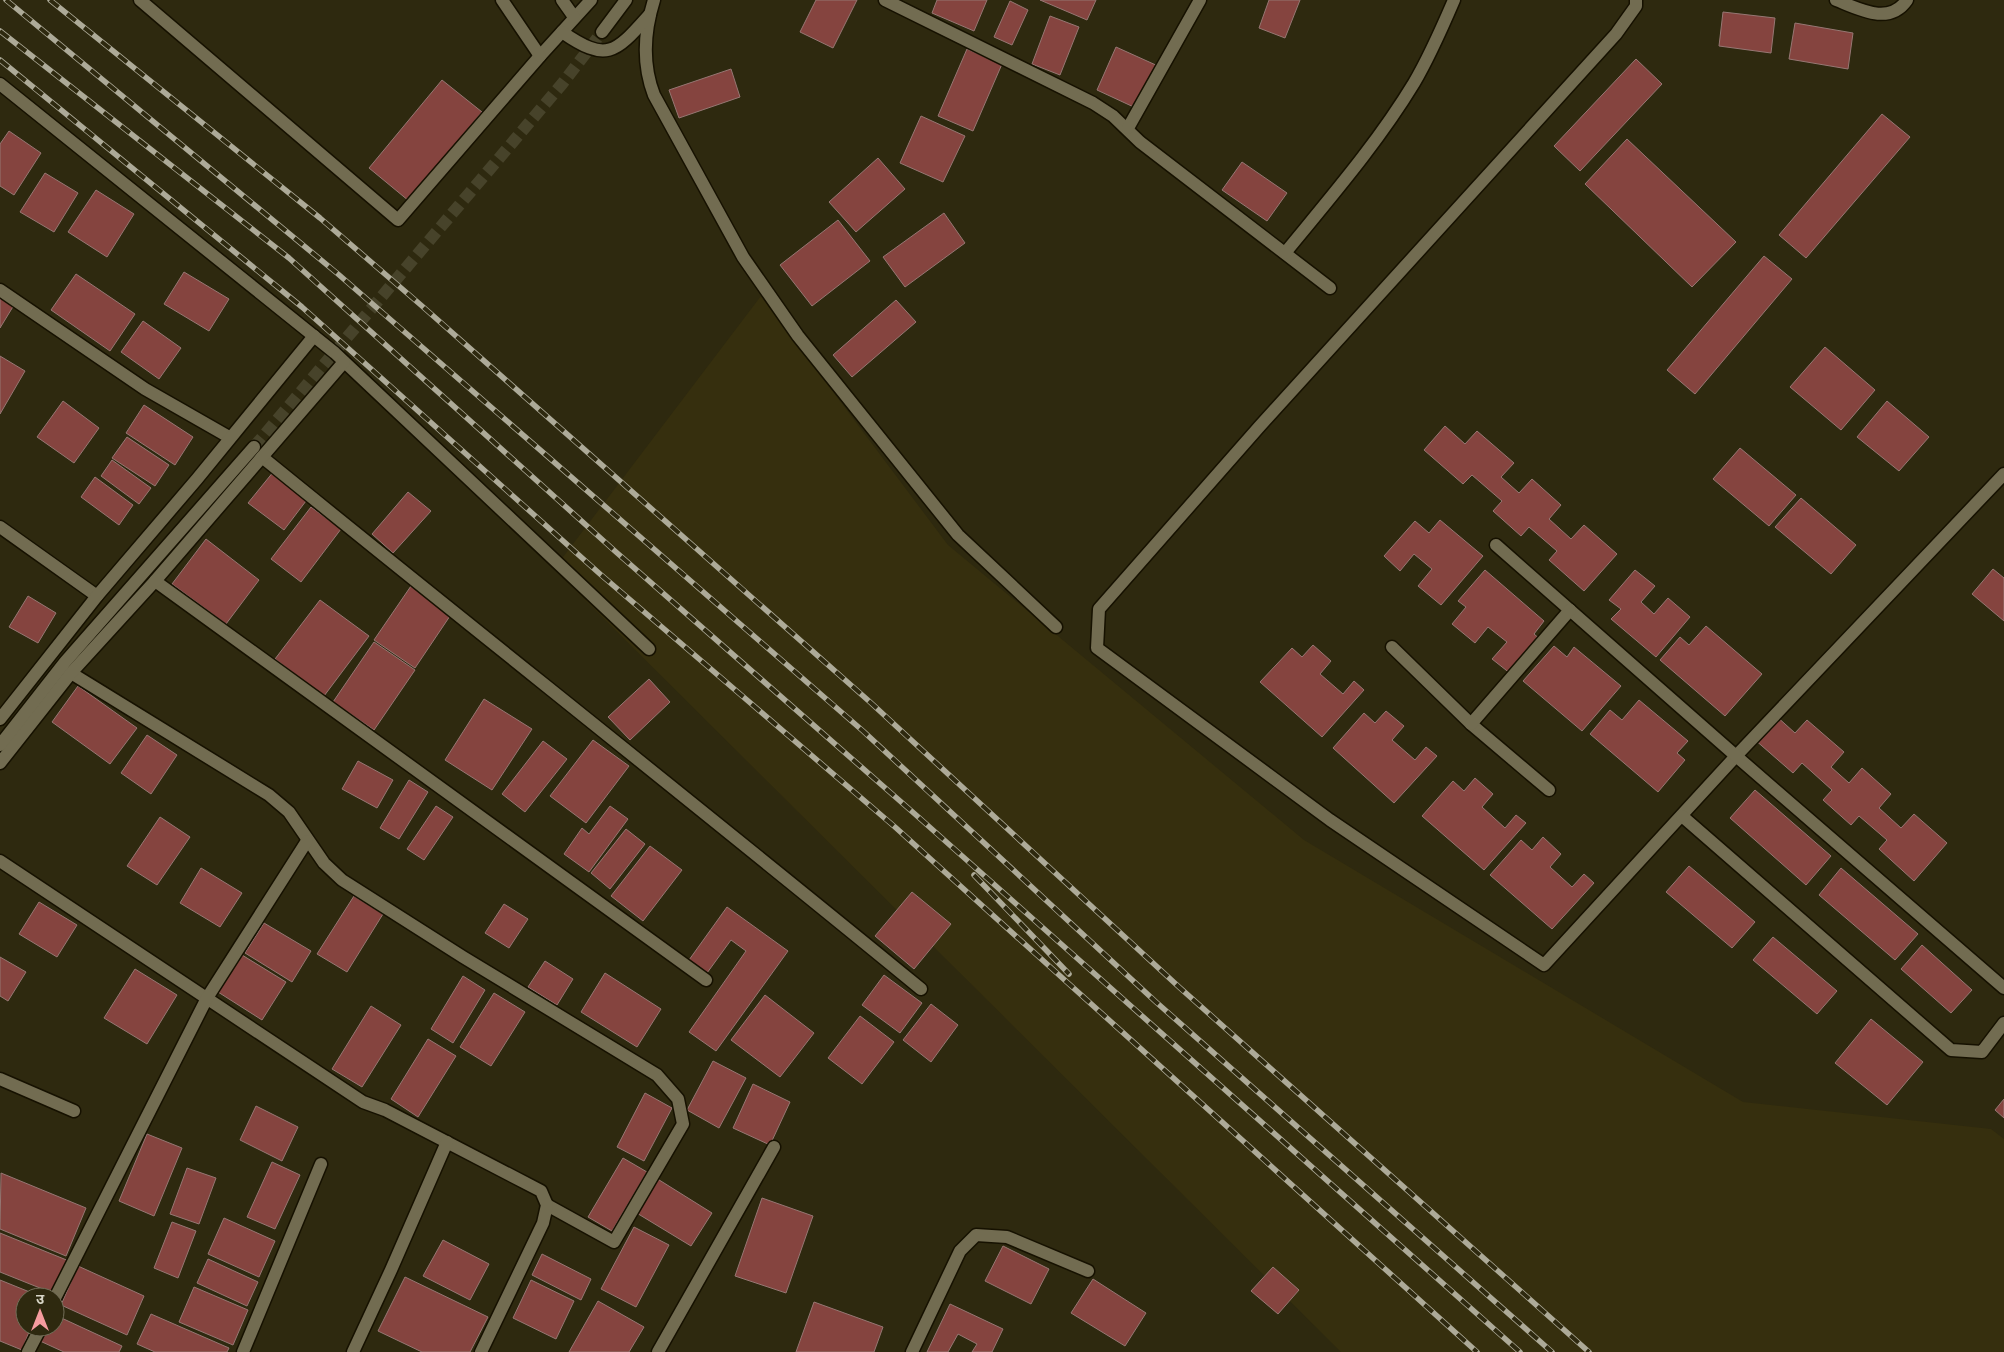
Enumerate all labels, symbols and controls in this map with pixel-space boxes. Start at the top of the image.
north arrow [15,1287,65,1337]
text: उ [36,1288,45,1308]

